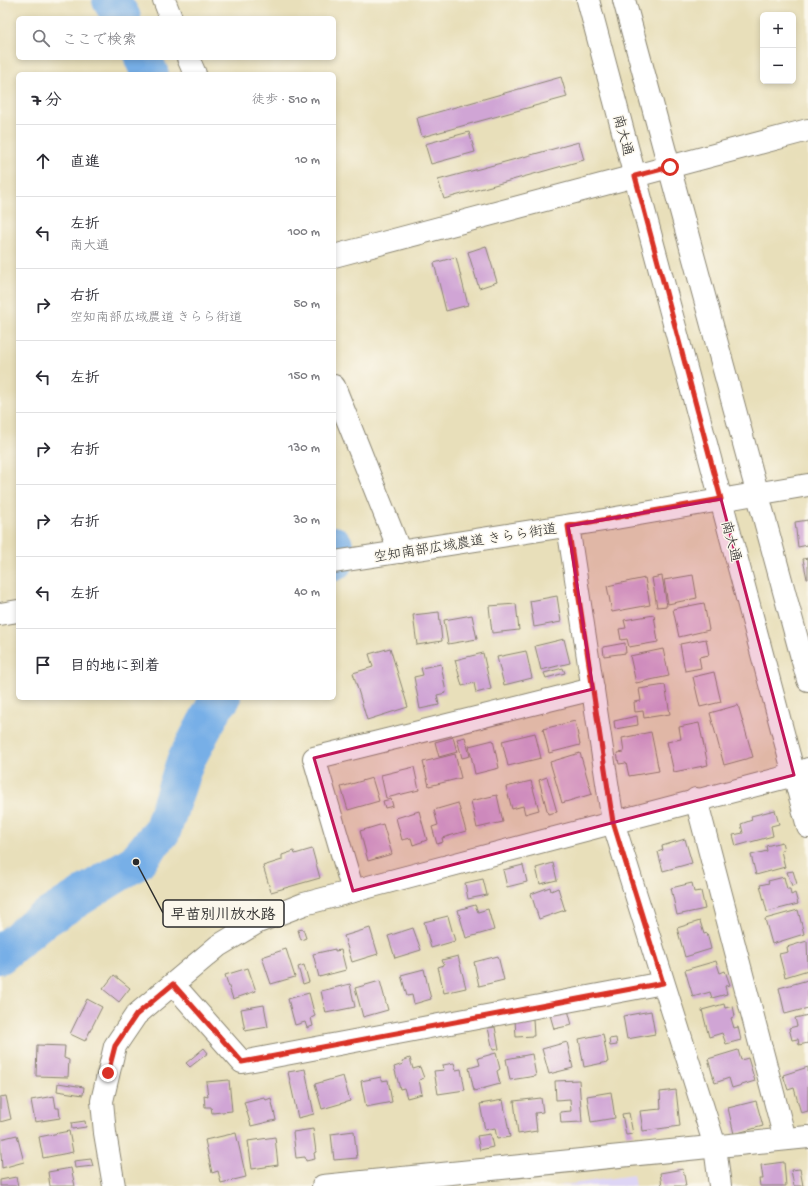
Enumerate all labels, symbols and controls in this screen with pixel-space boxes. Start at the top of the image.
map controls [760,12,796,84]
button: + [760,12,796,48]
search box [16,16,336,60]
icon: search [30,27,52,49]
text: ここで検索 [62,32,137,50]
button: − [760,48,796,84]
text: 7 分 [32,92,62,112]
text: 徒歩 · 510 m [252,93,320,108]
street label: 南大通 [608,113,635,158]
icon: ahead [32,150,54,172]
text: 10 m [295,153,320,168]
text: 直進 [70,154,100,172]
route start [661,158,679,176]
text: 左折 [70,216,100,234]
icon: left [32,222,54,244]
text: 100 m [288,225,320,240]
text: 南大通 [70,239,109,254]
text: 右折 [70,288,100,306]
icon: right [32,294,54,316]
text: 50 m [293,297,320,312]
text: 空知南部広域農道 きらら街道 [70,311,242,326]
icon: left [32,366,54,388]
text: 150 m [288,369,320,384]
text: 左折 [70,370,100,388]
icon: right [32,438,54,460]
text: 130 m [288,441,320,456]
text: 右折 [70,442,100,460]
icon: right [32,510,54,532]
text: 30 m [294,513,320,528]
text: 右折 [70,514,100,532]
street label: 南大通 [716,519,743,564]
street label: 空知南部広域農道 きらら街道 [373,522,558,567]
icon: left [32,582,54,604]
text: 40 m [294,585,320,600]
text: 左折 [70,586,100,604]
icon: arrive [32,654,54,676]
text: 目的地に到着 [70,658,160,676]
callout: 早苗別川放水路 [163,900,284,927]
text: 早苗別川放水路 [170,906,276,925]
route end [99,1064,117,1082]

